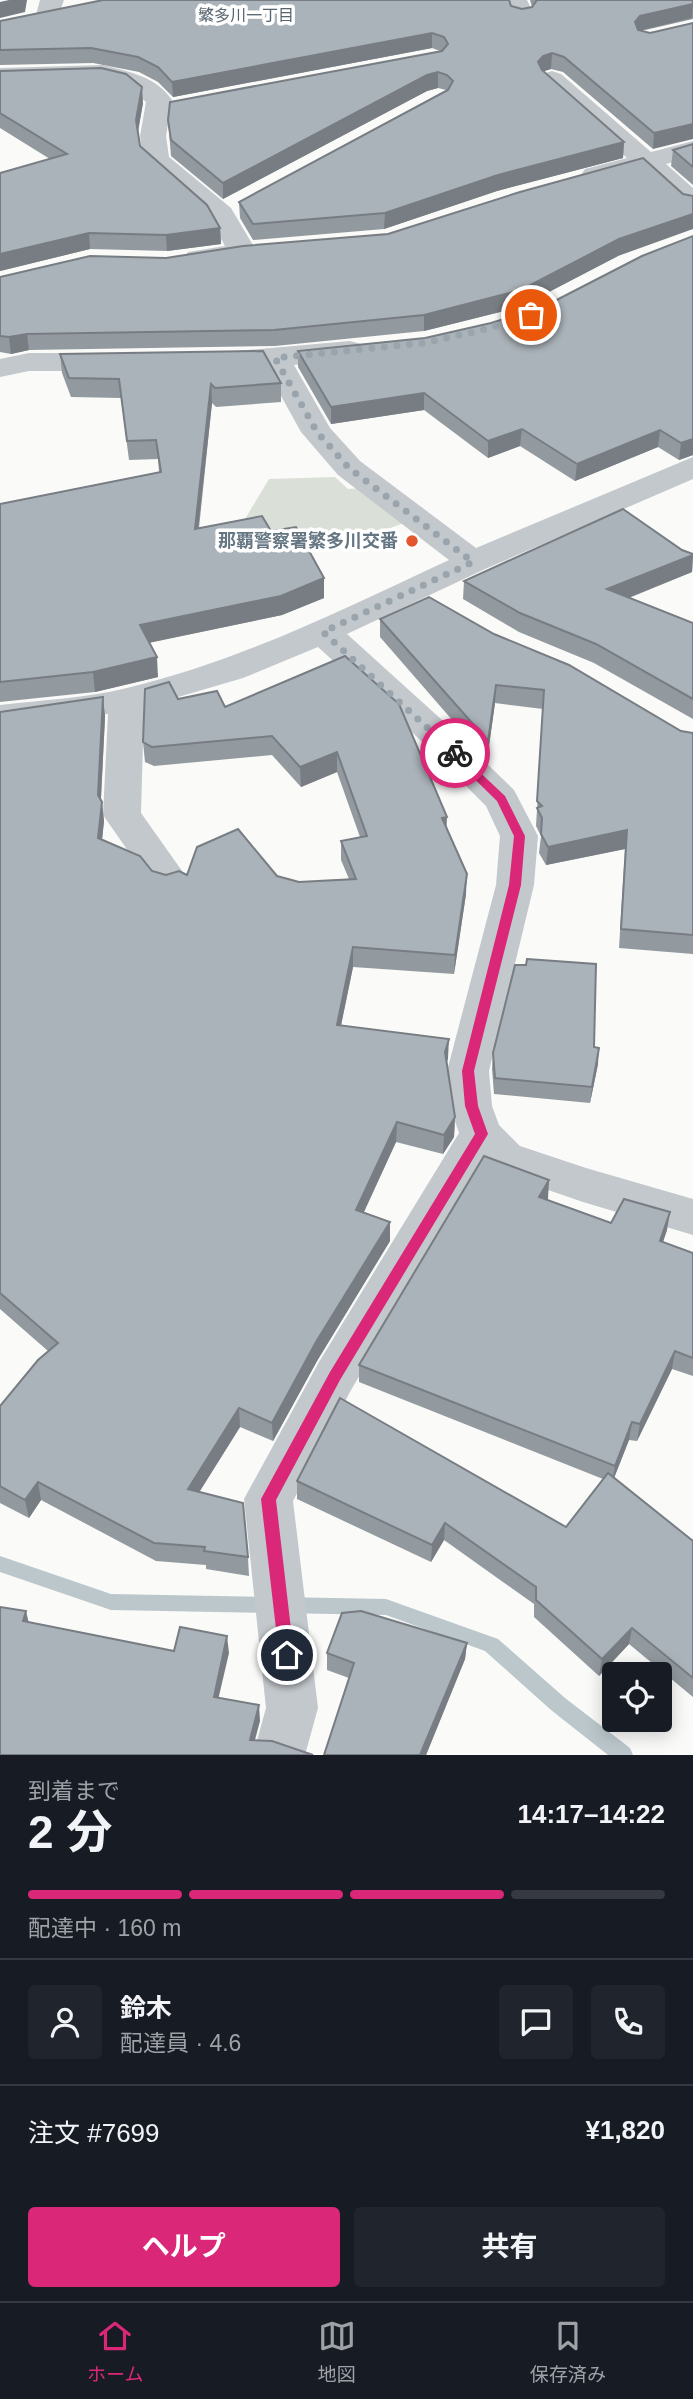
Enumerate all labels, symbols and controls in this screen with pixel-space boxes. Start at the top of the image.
district label: 繁多川一丁目 [198,6,294,24]
pin [501,285,561,345]
icon: bag [512,296,550,334]
place label: 那覇警察署繁多川交番 [218,530,398,551]
marker: 那覇警察署繁多川交番 [404,533,420,549]
courier [420,718,490,788]
icon: bike [436,734,474,772]
pin [257,1625,317,1685]
icon: home [268,1636,306,1674]
map controls [602,1662,672,1732]
button: locate [602,1662,672,1732]
text: 到着まで [28,1778,120,1804]
text: 14:17–14:22 [518,1799,665,1829]
text: 2 分 [28,1806,112,1858]
text: 配達中 · 160 m [28,1915,181,1941]
button: person [28,1985,102,2059]
button: chat [499,1985,573,2059]
button: phone [591,1985,665,2059]
text: 鈴木 [120,1993,172,2023]
text: 配達員 · 4.6 [120,2030,241,2056]
text: ¥1,820 [585,2115,665,2145]
text: 注文 #7699 [28,2118,160,2148]
button: ヘルプ [28,2207,340,2287]
button: 共有 [354,2207,665,2287]
tab: ホーム [87,2317,144,2386]
tab: 地図 [318,2317,356,2386]
tab: 保存済み [530,2317,606,2386]

